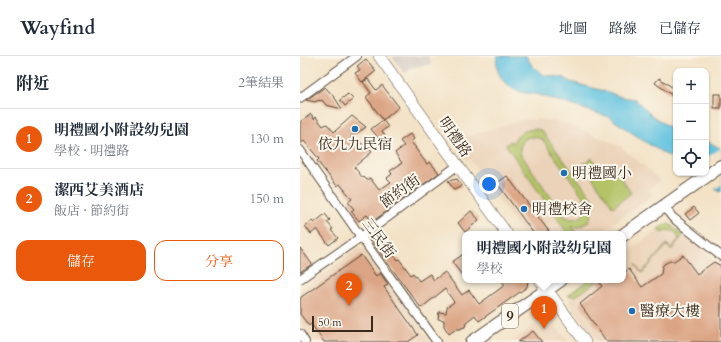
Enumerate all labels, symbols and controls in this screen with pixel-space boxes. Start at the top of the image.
text: Wayfind [20,15,95,41]
text: 地圖 [559,19,587,38]
text: 路線 [609,19,637,38]
text: 已儲存 [659,19,701,38]
map controls [673,68,709,176]
button: + [673,68,709,104]
text: 附近 [16,72,50,95]
text: 2筆結果 [238,74,284,92]
button: − [673,104,709,140]
street label: 明禮路 [434,113,476,161]
text: 明禮國小附設幼兒園 [54,120,189,140]
marker: 依九九民宿 [350,124,360,134]
text: 1 [26,130,32,148]
text: 130 m [250,130,284,148]
place label: 依九九民宿 [317,134,393,154]
button: locate [673,140,709,176]
text: 學校 · 明禮路 [54,142,129,160]
place label: 明禮國小 [572,163,632,183]
marker: 明禮國小 [559,168,569,178]
street label: 節約街 [376,170,424,212]
your location [479,174,499,194]
text: 潔西艾美酒店 [54,180,144,200]
text: 2 [26,190,32,208]
text: 150 m [250,190,284,208]
place label: 明禮校舍 [532,199,592,219]
text: 飯店 · 節約街 [54,202,129,220]
marker: 明禮校舍 [519,204,529,214]
street label: 三民街 [358,214,400,262]
popup [462,231,626,283]
text: 明禮國小附設幼兒園 [476,238,612,258]
button: 儲存 [16,240,146,281]
button: 分享 [154,240,284,281]
text: 學校 [476,260,503,278]
pin: 2 [336,273,362,306]
pin: 1 [531,296,557,329]
place label: 醫療大樓 [640,301,700,321]
road number: 9 [502,304,518,328]
marker: 醫療大樓 [627,306,637,316]
scale bar [312,314,373,333]
text: 50 m [318,315,342,330]

